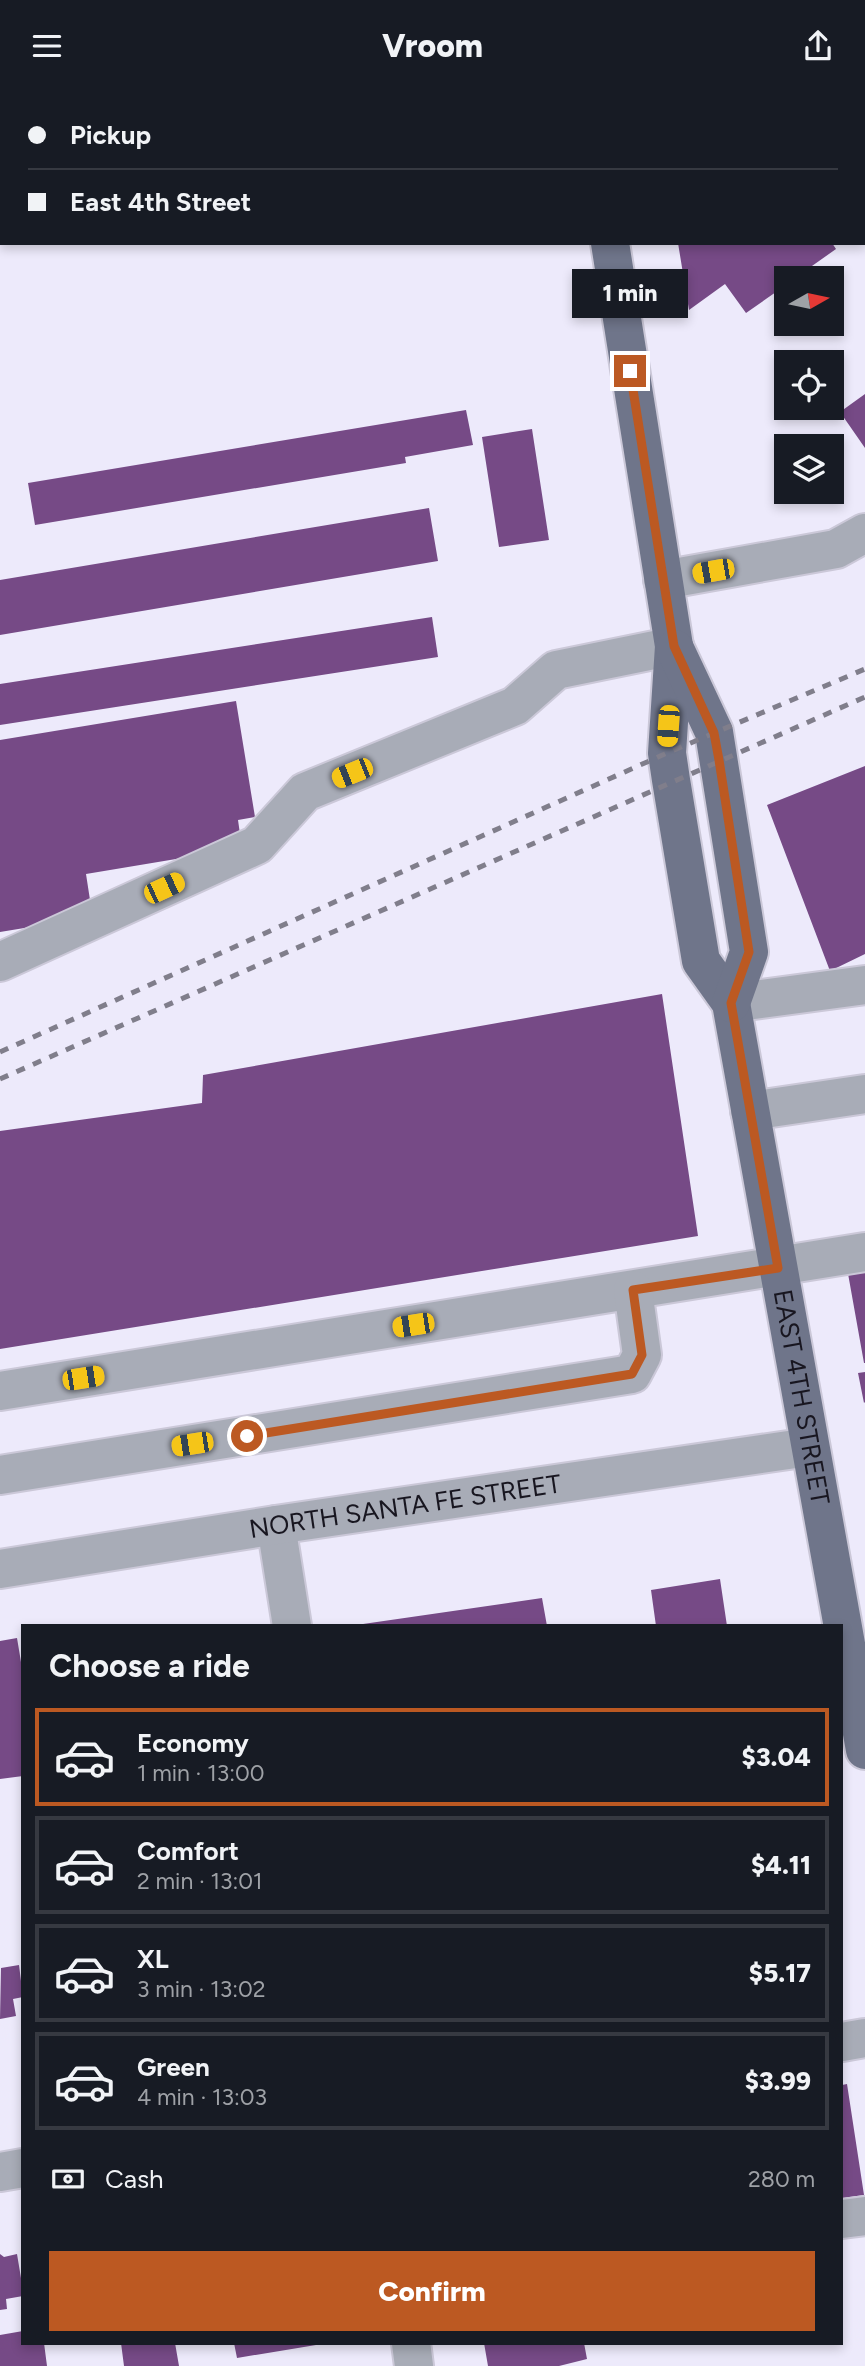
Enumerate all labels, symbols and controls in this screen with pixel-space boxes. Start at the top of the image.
icon: menu [28,27,66,65]
text: Vroom [382,27,483,65]
icon: share [799,27,837,65]
text: Pickup [70,119,151,151]
text: East 4th Street [70,186,251,218]
north arrow [774,266,844,336]
map controls [774,266,844,504]
callout: 1 min [572,269,688,319]
text: 1 min [603,279,657,307]
button: locate [774,350,844,420]
route end [614,355,646,387]
button: layers [774,434,844,504]
car [691,557,736,585]
car [657,704,680,748]
car [329,755,376,791]
car [141,870,188,906]
street label: EAST 4TH STREET [767,1287,837,1508]
car [391,1311,436,1339]
car [61,1364,106,1392]
route start [231,1420,263,1452]
car [170,1430,215,1458]
street label: NORTH SANTA FE STREET [247,1467,564,1545]
text: Choose a ride [49,1647,250,1685]
icon: car [53,1726,116,1789]
text: Economy [137,1727,249,1759]
text: $3.04 [742,1741,811,1773]
text: 1 min · 13:00 [137,1759,264,1787]
icon: car [53,1834,116,1897]
text: Comfort [137,1835,239,1867]
text: $4.11 [751,1849,811,1881]
text: 2 min · 13:01 [137,1867,263,1895]
icon: car [53,1942,116,2005]
text: XL [137,1943,169,1975]
text: $5.17 [749,1957,811,1989]
text: 3 min · 13:02 [137,1975,266,2003]
icon: car [53,2050,116,2113]
text: Green [137,2051,210,2083]
text: $3.99 [745,2065,811,2097]
text: 4 min · 13:03 [137,2083,267,2111]
icon: cash [49,2160,87,2198]
text: Cash [105,2163,164,2195]
text: 280 m [748,2165,815,2193]
button: Confirm [49,2251,815,2331]

